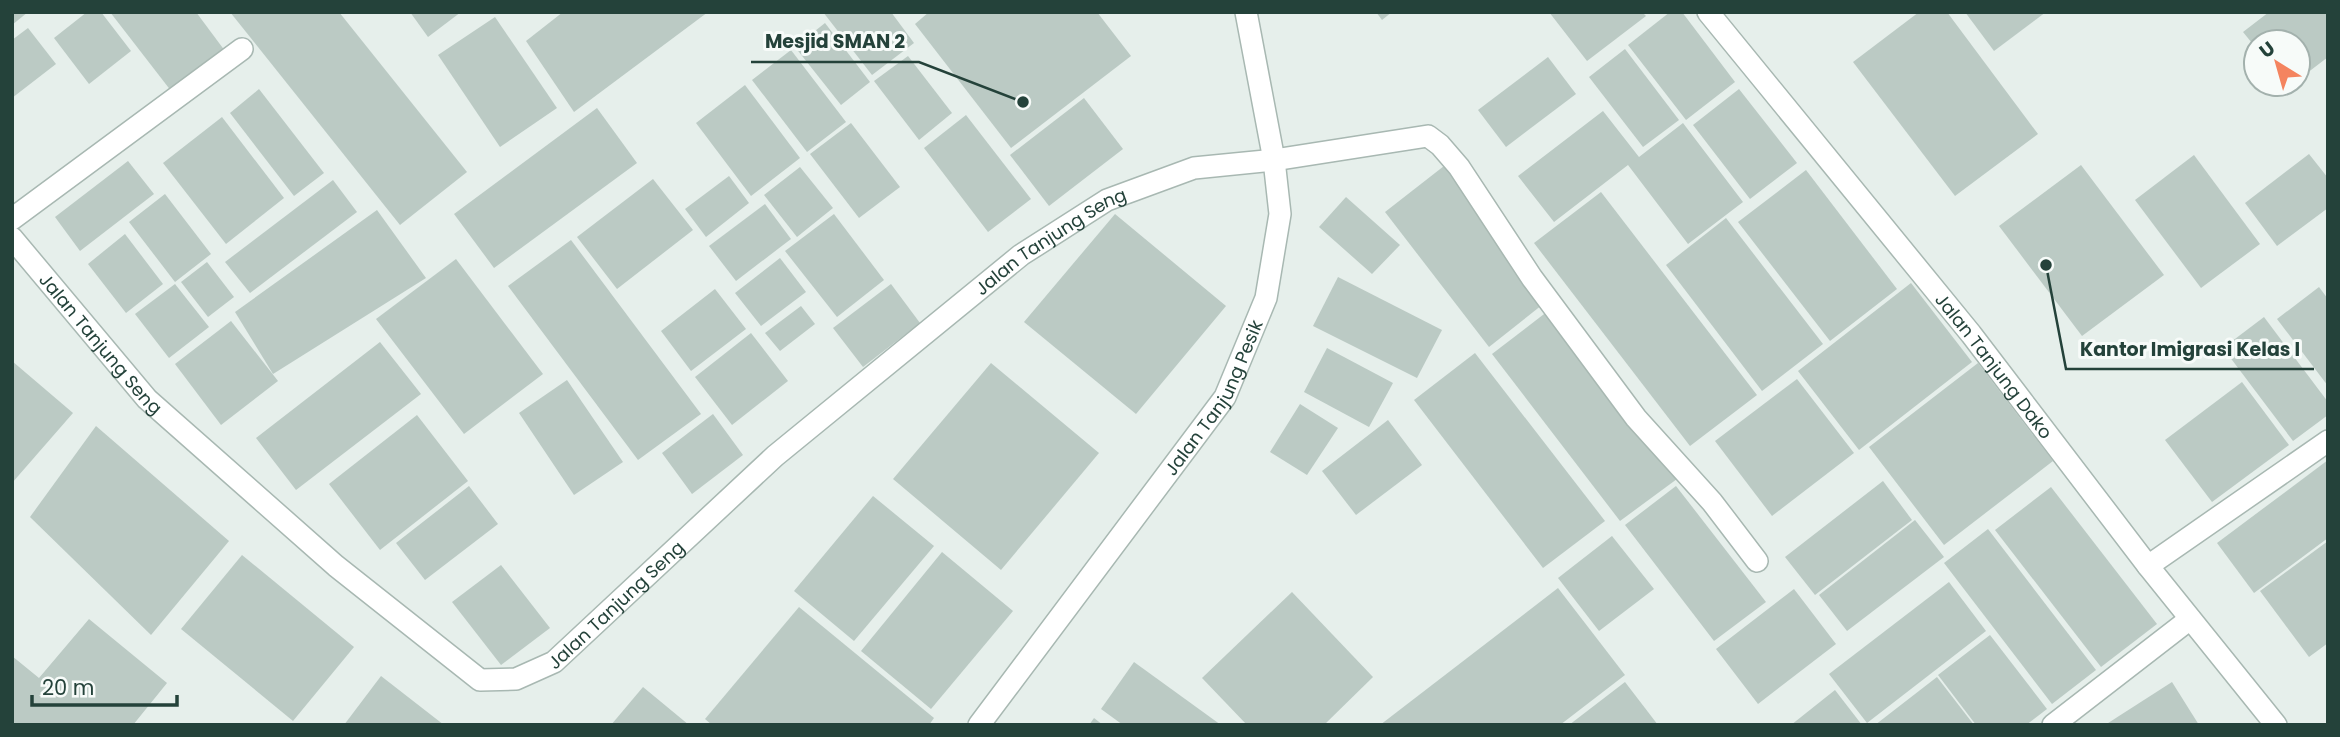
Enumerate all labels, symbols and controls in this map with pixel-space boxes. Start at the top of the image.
callout: Mesjid SMAN 2 [751,22,919,62]
text: Mesjid SMAN 2 [765,28,905,55]
north arrow [2242,28,2312,98]
text: U [2254,35,2281,65]
street label: Jalan Tanjung Seng [969,182,1130,300]
street label: Jalan Tanjung Seng [34,267,168,420]
street label: Jalan Tanjung Dako [1930,287,2059,444]
street label: Jalan Tanjung Pesik [1158,315,1268,480]
callout: Kantor Imigrasi Kelas I [2066,329,2314,369]
text: Kantor Imigrasi Kelas I [2080,336,2300,363]
street label: Jalan Tanjung Seng [542,535,689,674]
scale bar [32,664,177,708]
text: 20 m [42,673,95,702]

